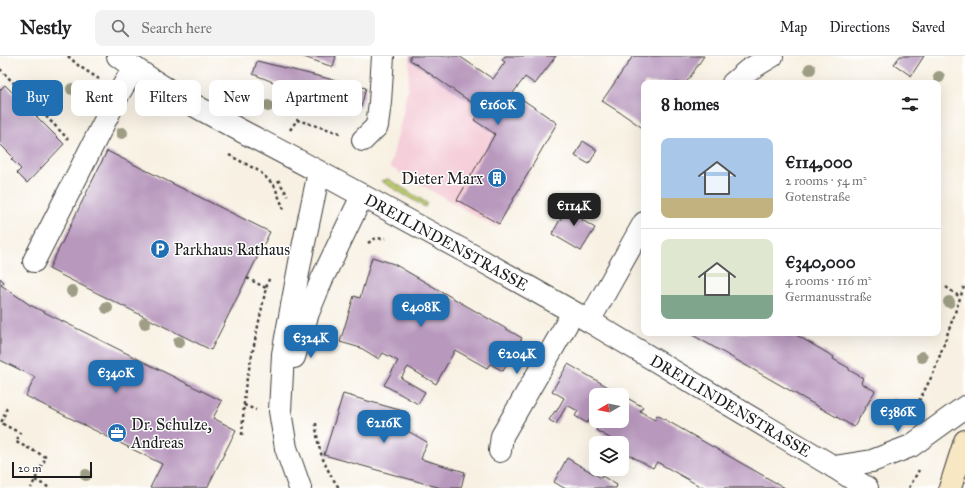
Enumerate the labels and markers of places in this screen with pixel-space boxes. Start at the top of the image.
pin: €160K [470,92,526,126]
building icon: Dieter Marx [486,167,508,189]
place label: Dieter Marx [401,169,483,188]
pin: €114K [546,193,602,227]
parking icon: Parkhaus Rathaus [149,238,171,260]
place label: Parkhaus Rathaus [174,240,290,259]
pin: €408K [393,294,449,328]
pin: €324K [283,325,339,359]
pin: €204K [489,341,545,375]
pin: €340K [88,360,144,394]
pin: €386K [870,399,926,433]
pin: €216K [356,410,412,444]
place label: Dr. Schulze, Andreas [130,415,212,452]
office icon: Dr. Schulze, Andreas [106,422,128,444]

